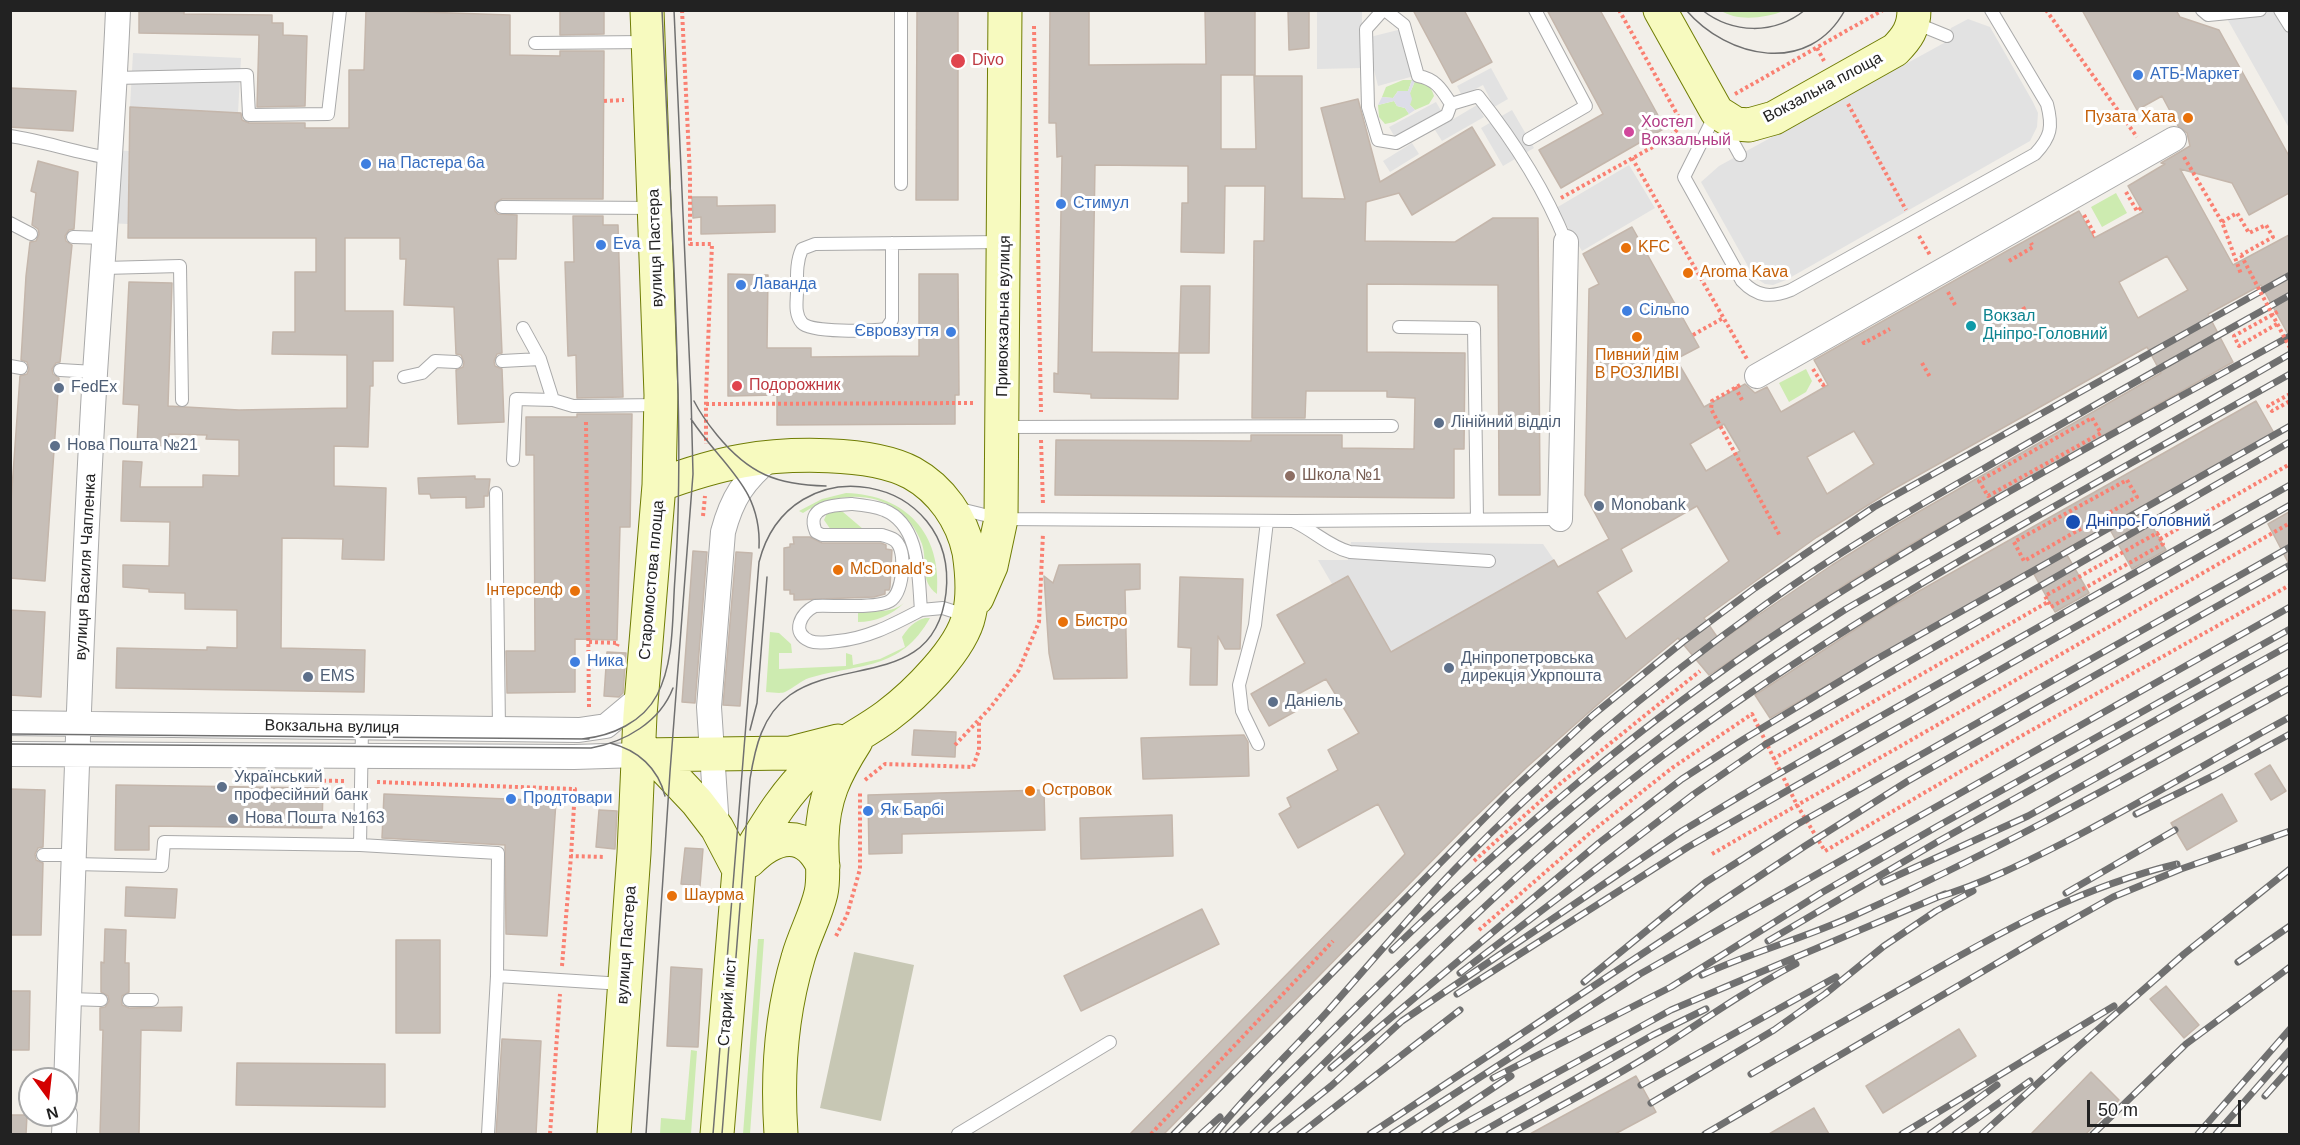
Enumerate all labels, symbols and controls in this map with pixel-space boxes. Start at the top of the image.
street label: Вокзальна площа [1760,49,1886,127]
place label: Divo [972,51,1004,71]
marker: Divo [949,52,967,70]
place label: АТБ-Маркет [2150,65,2239,85]
marker: АТБ-Маркет [2131,68,2145,82]
place label: Пузата Хата [2085,108,2176,128]
marker: Пузата Хата [2181,111,2195,125]
place label: Хостел Вокзальный [1641,113,1731,151]
marker: Хостел Вокзальный [1622,125,1636,139]
place label: на Пастера 6а [378,154,485,174]
marker: на Пастера 6а [359,157,373,171]
street label: вулиця Пастера [644,188,668,308]
place label: Стимул [1073,194,1129,214]
marker: Стимул [1054,197,1068,211]
place label: Eva [613,235,641,255]
street label: Привокзальна вулиця [993,235,1015,397]
marker: Eva [594,238,608,252]
place label: KFC [1638,238,1670,258]
marker: KFC [1619,241,1633,255]
place label: Aroma Kava [1700,263,1788,283]
marker: Aroma Kava [1681,266,1695,280]
place label: Лаванда [753,275,817,295]
marker: Лаванда [734,278,748,292]
place label: Сільпо [1639,301,1689,321]
marker: Сільпо [1620,304,1634,318]
place label: Вокзал Днiпро-Головний [1983,307,2108,345]
marker: Вокзал Днiпро-Головний [1964,319,1978,333]
place label: Євровзуття [854,322,939,342]
marker: Євровзуття [944,325,958,339]
marker: Пивний дім В РОЗЛИВІ [1630,330,1644,344]
place label: Пивний дім В РОЗЛИВІ [1595,346,1679,384]
place label: Подорожник [749,376,840,396]
place label: FedEx [71,378,117,398]
marker: Подорожник [730,379,744,393]
marker: FedEx [52,381,66,395]
place label: Лінійний відділ [1451,413,1561,433]
marker: Лінійний відділ [1432,416,1446,430]
place label: Нова Пошта №21 [67,436,198,456]
marker: Нова Пошта №21 [48,439,62,453]
place label: Школа №1 [1302,466,1381,486]
marker: Школа №1 [1283,469,1297,483]
street label: вулиця Василя Чапленка [72,473,100,661]
place label: Monobank [1611,496,1686,516]
street label: Старомостова площа [635,499,669,661]
marker: Monobank [1592,499,1606,513]
place label: Дніпро-Головний [2086,512,2211,532]
marker: Дніпро-Головний [2064,513,2082,531]
place label: McDonald's [850,560,933,580]
marker: McDonald's [831,563,845,577]
place label: Інтерселф [486,581,563,601]
marker: Інтерселф [568,584,582,598]
place label: Бистро [1075,612,1128,632]
marker: Бистро [1056,615,1070,629]
place label: Дніпропетровська дирекція Укрпошта [1461,649,1602,687]
place label: Ника [587,652,624,672]
marker: Ника [568,655,582,669]
marker: Дніпропетровська дирекція Укрпошта [1442,661,1456,675]
place label: EMS [320,667,355,687]
marker: EMS [301,670,315,684]
place label: Даніель [1285,692,1343,712]
marker: Даніель [1266,695,1280,709]
street label: Вокзальна вулиця [264,716,400,738]
place label: Український професійний банк [234,768,368,806]
marker: Український професійний банк [215,780,229,794]
place label: Островок [1042,781,1112,801]
marker: Островок [1023,784,1037,798]
place label: Продтовари [523,789,612,809]
marker: Продтовари [504,792,518,806]
place label: Як Барбі [880,801,944,821]
marker: Як Барбі [861,804,875,818]
place label: Нова Пошта №163 [245,809,385,829]
marker: Нова Пошта №163 [226,812,240,826]
street label: вулиця Пастера [613,885,641,1005]
place label: Шаурма [684,886,744,906]
marker: Шаурма [665,889,679,903]
street label: Старий міст [715,957,741,1047]
north arrow [18,1067,78,1127]
scale bar [2090,1088,2244,1126]
text: 50 m [2098,1100,2138,1120]
text: N [44,1103,60,1123]

